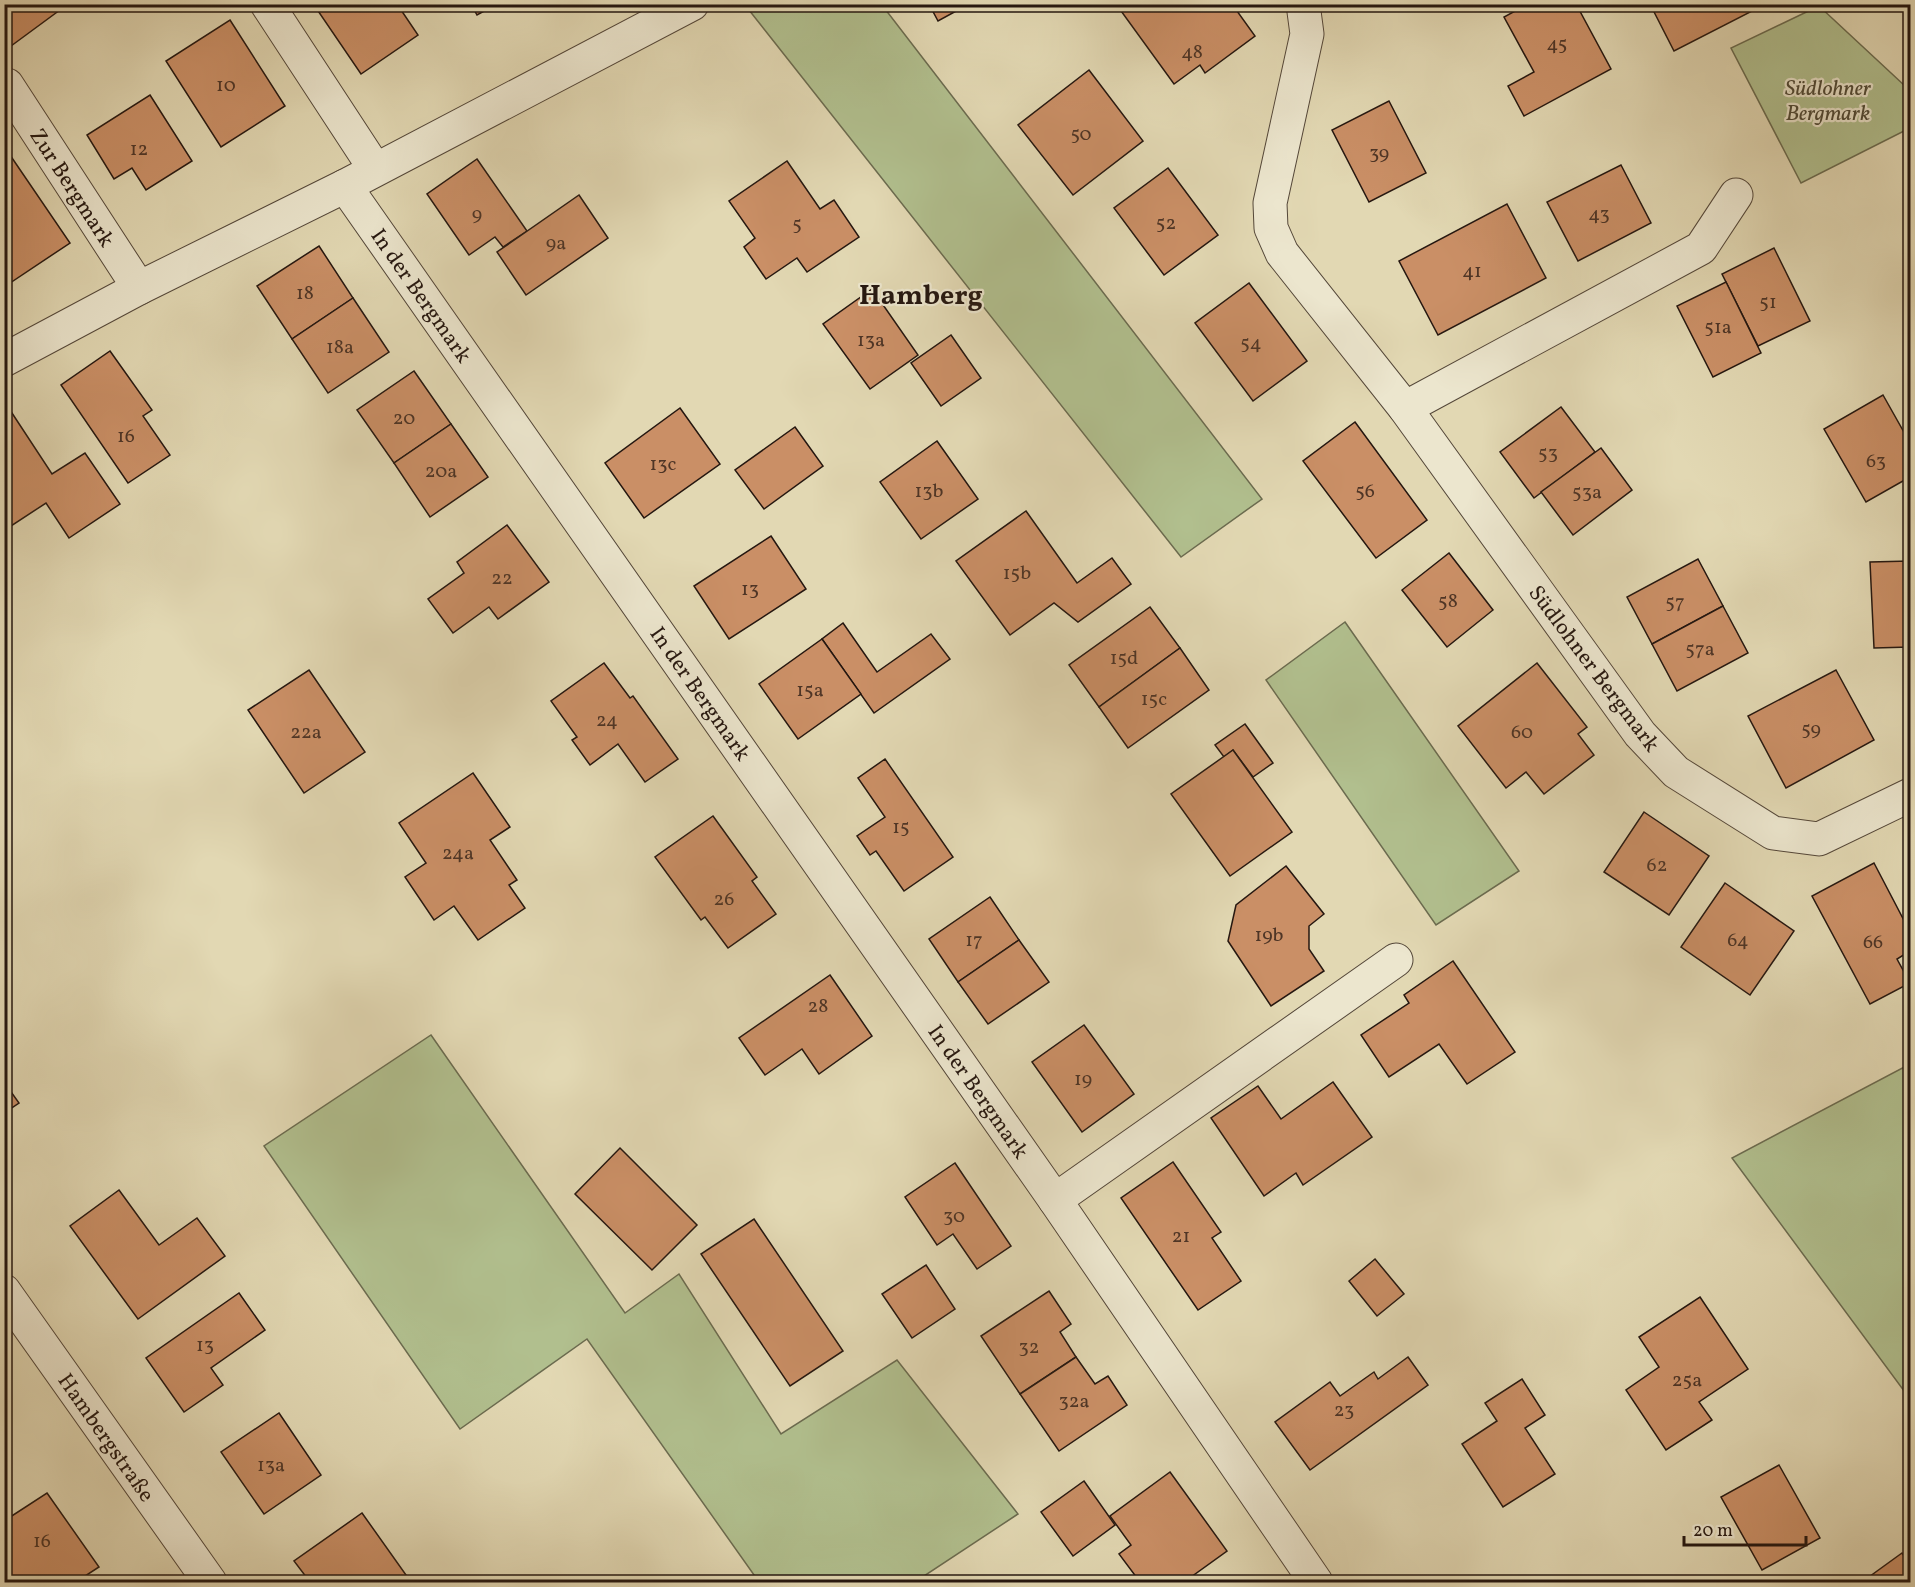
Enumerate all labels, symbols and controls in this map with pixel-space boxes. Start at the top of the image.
house number: 45 [1547,31,1567,59]
house number: 48 [1181,39,1203,67]
house number: 10 [216,72,236,100]
park label: Südlohner Bergmark [1785,74,1872,130]
house number: 50 [1070,121,1092,149]
street label: Zur Bergmark [21,123,121,254]
house number: 12 [130,136,148,164]
house number: 39 [1369,140,1389,168]
house number: 9 [472,201,482,229]
house number: 43 [1588,201,1610,229]
house number: 52 [1156,210,1176,238]
house number: 5 [792,211,802,239]
street label: In der Bergmark [362,223,478,370]
house number: 9a [546,230,566,258]
house number: 41 [1462,258,1482,286]
district label: Hamberg [859,277,983,316]
house number: 18 [296,280,314,308]
house number: 51 [1759,289,1777,317]
house number: 51a [1704,314,1732,342]
house number: 13a [857,327,885,355]
house number: 54 [1240,330,1262,358]
house number: 18a [326,334,354,362]
house number: 20 [393,405,415,433]
house number: 16 [117,423,135,451]
house number: 53 [1538,440,1558,468]
house number: 63 [1866,448,1886,476]
house number: 13c [650,451,677,479]
house number: 20a [425,458,457,486]
house number: 13b [915,478,944,506]
house number: 56 [1355,478,1375,506]
house number: 53a [1572,479,1602,507]
house number: 15b [1003,560,1031,588]
house number: 22 [491,565,513,593]
house number: 13 [741,576,759,604]
street label: Südlohner Bergmark [1520,580,1666,759]
house number: 58 [1438,588,1458,616]
house number: 57 [1665,589,1685,617]
street label: In der Bergmark [641,621,757,768]
house number: 57a [1685,636,1715,664]
house number: 15d [1110,645,1138,673]
house number: 15a [796,677,824,705]
house number: 15c [1141,686,1167,714]
house number: 24 [596,707,618,735]
house number: 59 [1801,716,1821,744]
house number: 22a [290,719,322,747]
house number: 60 [1511,719,1533,747]
house number: 15 [892,814,910,842]
house number: 24a [442,840,474,868]
house number: 62 [1647,852,1667,880]
house number: 26 [714,886,734,914]
house number: 19b [1254,922,1284,950]
house number: 17 [965,927,983,955]
house number: 64 [1727,927,1749,955]
house number: 66 [1863,929,1883,957]
house number: 28 [808,993,828,1021]
street label: In der Bergmark [919,1019,1035,1166]
house number: 19 [1074,1066,1092,1094]
house number: 30 [943,1203,965,1231]
house number: 21 [1172,1223,1190,1251]
house number: 13 [196,1332,214,1360]
house number: 32 [1019,1334,1040,1362]
house number: 25a [1672,1367,1702,1395]
street label: Hambergstraße [49,1368,161,1509]
house number: 32a [1059,1388,1090,1416]
house number: 23 [1334,1397,1354,1425]
house number: 13a [257,1452,285,1480]
scale bar [1684,1509,1806,1547]
text: 20 m [1693,1519,1733,1544]
house number: 16 [33,1528,51,1556]

